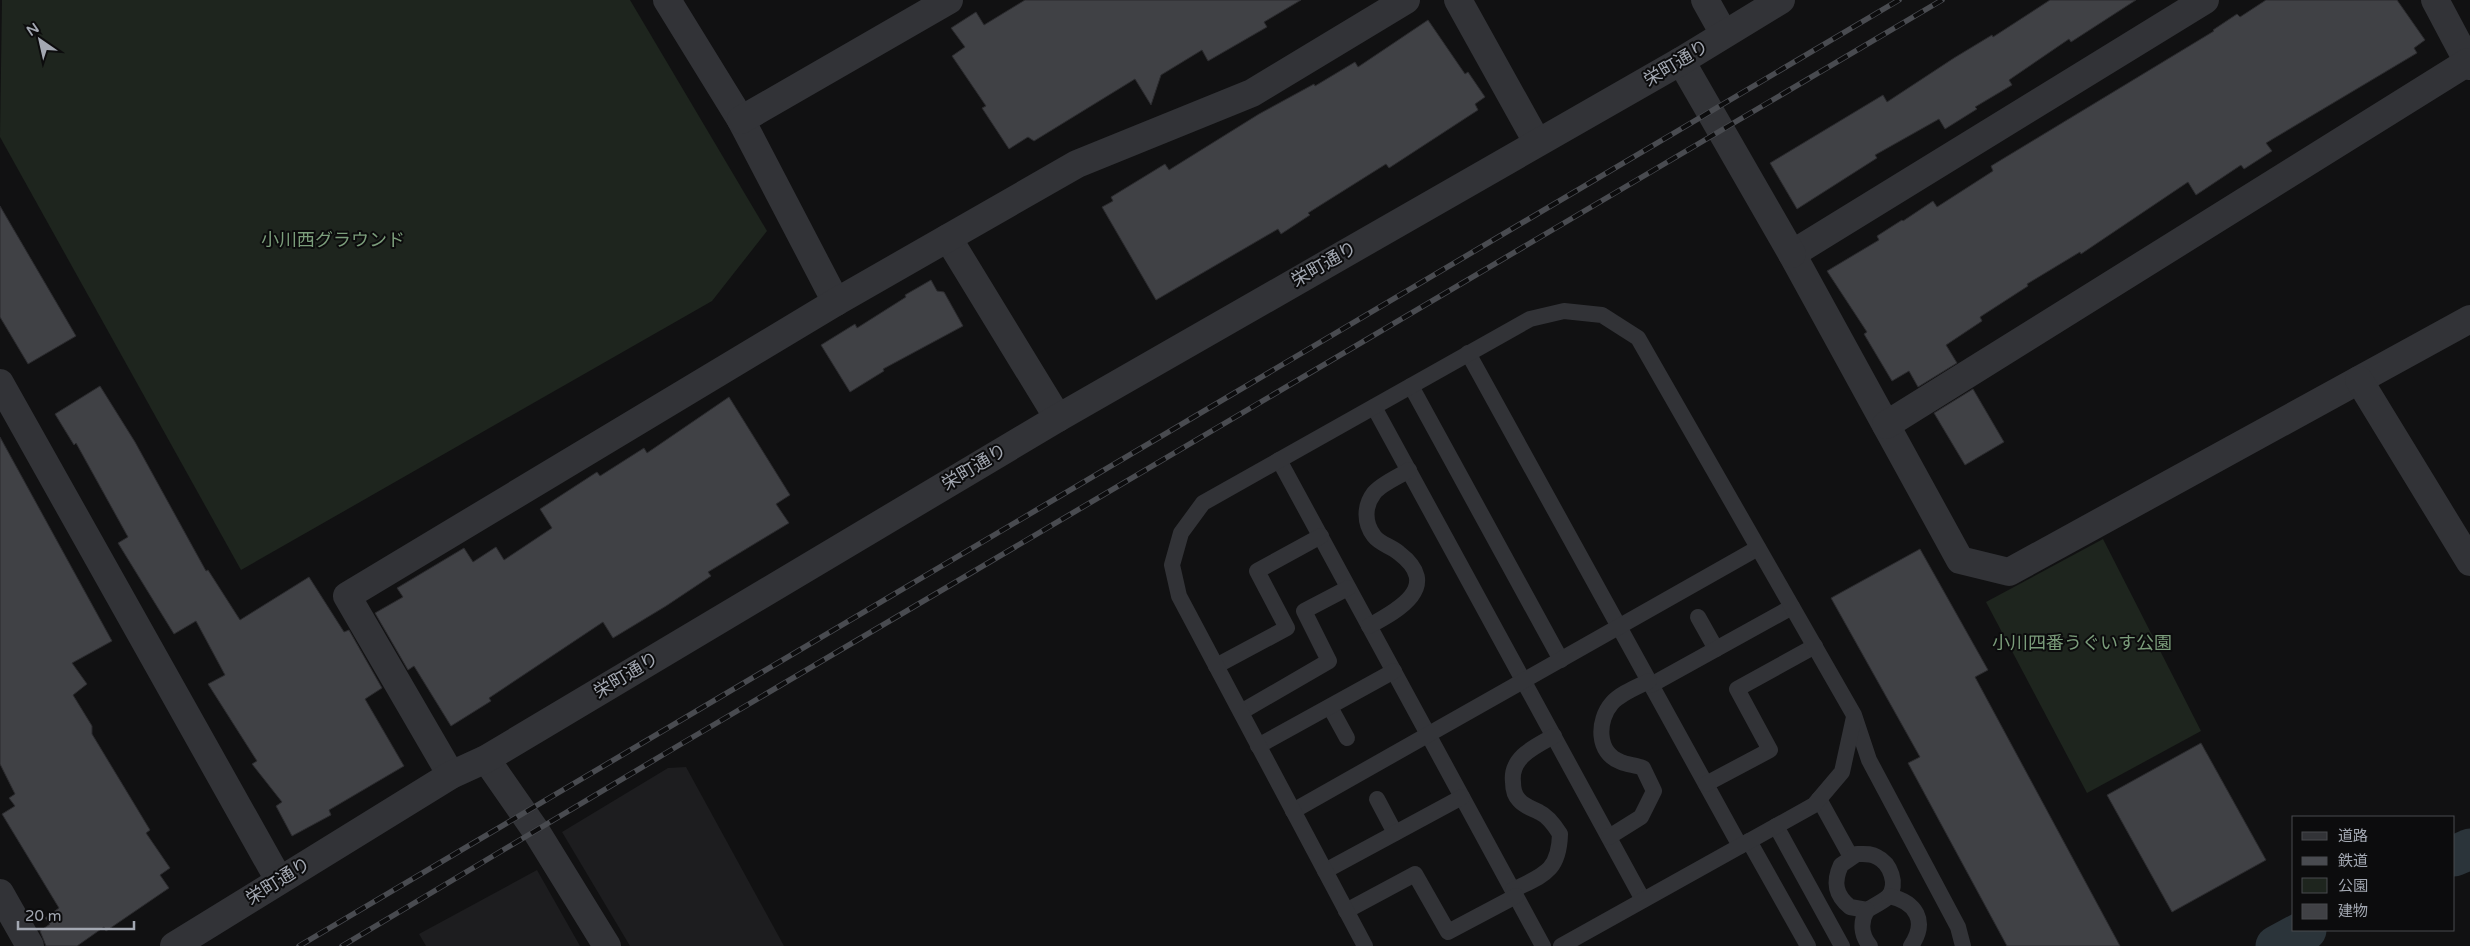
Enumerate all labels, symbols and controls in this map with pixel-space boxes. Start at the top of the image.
north arrow [15,15,65,65]
text: N [24,19,42,40]
street label: 栄町通り [1639,35,1713,91]
park label: 小川西グラウンド [261,229,405,251]
street label: 栄町通り [1287,236,1361,292]
street label: 栄町通り [937,439,1011,495]
park label: 小川四番うぐいす公園 [1992,632,2172,654]
street label: 栄町通り [589,647,663,703]
legend [2292,816,2455,931]
text: 道路 [2338,827,2368,845]
text: 鉄道 [2338,852,2368,870]
street label: 栄町通り [242,853,314,909]
text: 公園 [2338,877,2368,895]
scale bar [18,898,134,930]
text: 建物 [2338,902,2368,920]
text: 20 m [25,907,62,925]

